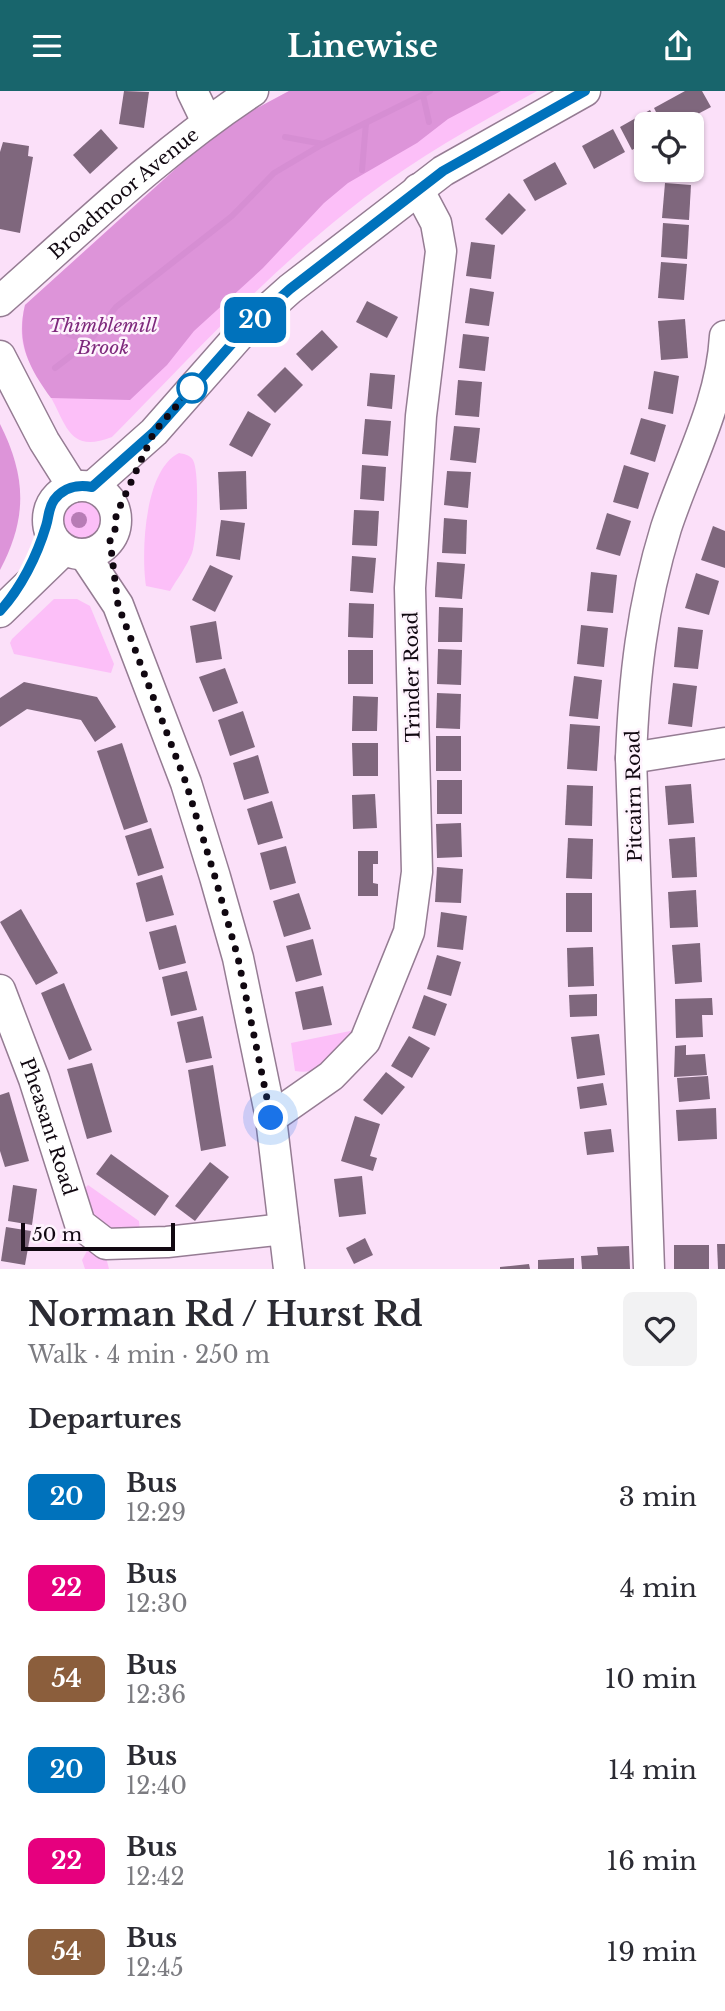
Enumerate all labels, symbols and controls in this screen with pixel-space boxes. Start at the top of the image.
text: Linewise [287,26,438,66]
icon: menu [28,27,66,65]
icon: share [659,27,697,65]
map controls [634,112,704,182]
button: locate [634,112,704,182]
street label: Broadmoor Avenue [44,122,203,264]
line badge: 20 [224,297,286,343]
text: 20 [238,305,272,334]
park label: Thimblemill Brook [49,314,157,359]
unlabelled marker [177,373,207,403]
street label: Trinder Road [399,611,425,743]
street label: Pitcairn Road [621,730,647,862]
street label: Pheasant Road [15,1055,82,1198]
your location [253,1100,288,1135]
scale bar [21,1220,175,1252]
text: 50 m [32,1223,82,1246]
button: heart [623,1292,697,1366]
text: Norman Rd / Hurst Rd [28,1294,423,1335]
text: Walk · 4 min · 250 m [28,1341,270,1369]
text: Departures [28,1403,182,1435]
text: Bus [126,1467,177,1499]
text: 3 min [619,1481,697,1513]
text: 20 [50,1482,83,1511]
text: 12:29 [126,1499,186,1527]
text: Bus [126,1558,177,1590]
text: 4 min [620,1572,697,1604]
text: 22 [51,1573,82,1602]
text: 12:30 [126,1590,188,1618]
text: Bus [126,1649,177,1681]
text: 10 min [605,1663,697,1695]
text: 54 [51,1664,82,1693]
text: 12:36 [126,1681,186,1709]
text: Bus [126,1740,177,1772]
text: 14 min [608,1754,697,1786]
text: 20 [50,1755,83,1784]
text: 12:40 [126,1772,187,1800]
text: Bus [126,1831,177,1863]
text: 16 min [607,1845,697,1877]
text: 22 [51,1846,82,1875]
text: 12:42 [126,1863,185,1891]
text: Bus [126,1922,177,1954]
text: 19 min [607,1936,697,1968]
text: 54 [51,1937,82,1966]
text: 12:45 [126,1954,184,1982]

